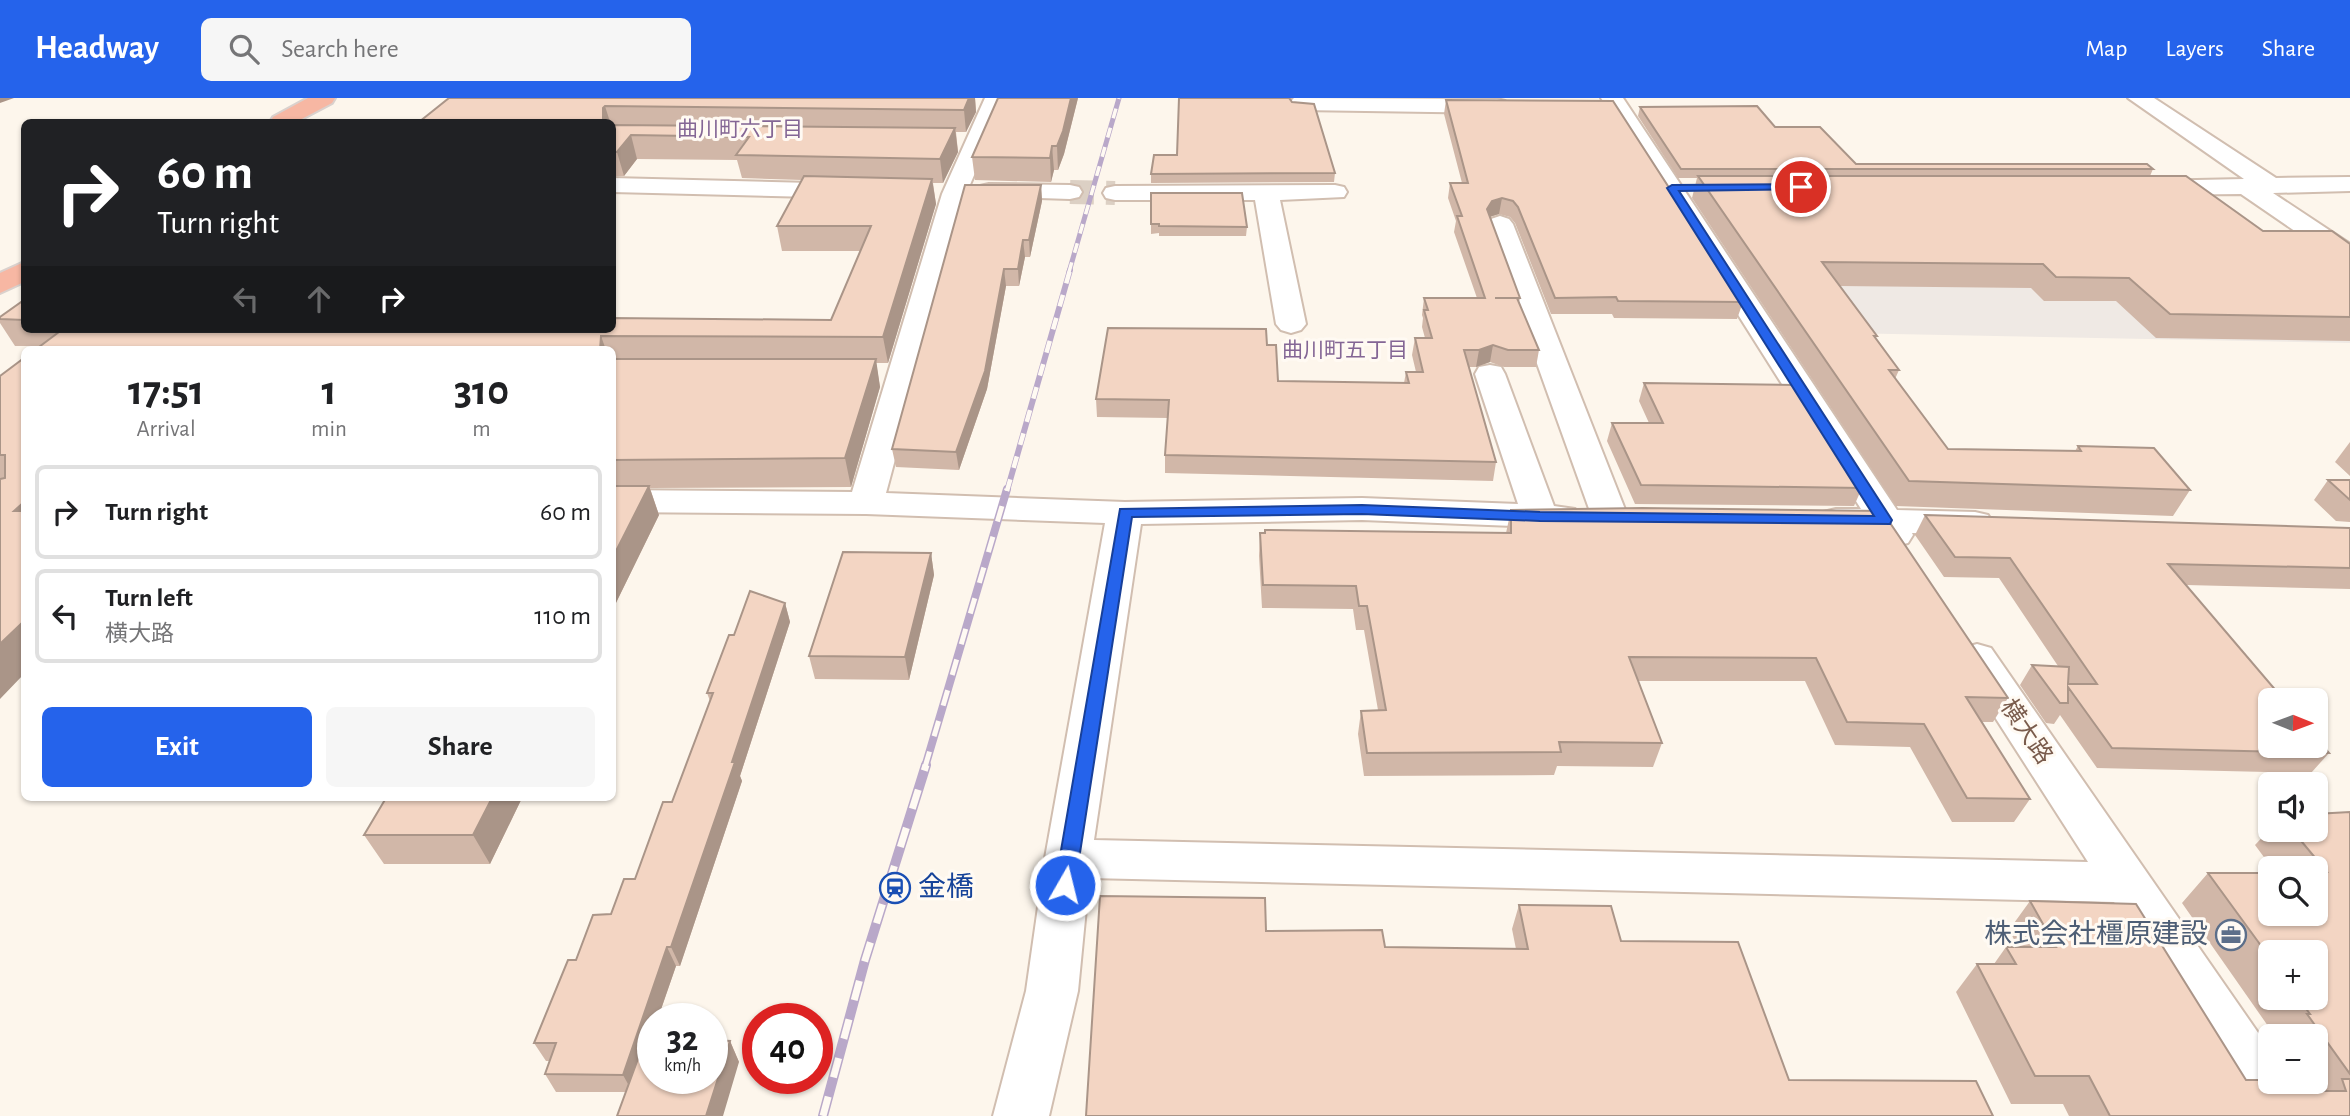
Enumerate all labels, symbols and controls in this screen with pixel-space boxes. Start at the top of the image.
search box [201,18,691,81]
icon: search [225,30,263,68]
text: Headway [35,32,159,65]
text: Search here [281,36,399,62]
text: Map [2085,37,2127,61]
text: Layers [2165,37,2224,61]
text: Share [2262,37,2315,61]
district label: 曲川町六丁目 [677,118,803,140]
icon: right [42,147,133,238]
text: 60 m [157,149,253,198]
pin [1771,157,1831,217]
icon: arrive [1782,168,1820,206]
text: Turn right [157,207,279,239]
icon: left [227,280,265,318]
icon: ahead [300,280,338,318]
icon: right [373,280,411,318]
district label: 曲川町五丁目 [1282,339,1408,361]
text: 17:51 [128,370,204,412]
text: 1 [321,370,337,412]
text: 310 [454,370,509,412]
text: Arrival [136,418,196,441]
text: min [311,418,347,441]
text: m [472,418,491,441]
icon: right [46,493,84,531]
text: Turn right [105,499,208,525]
text: 60 m [540,499,591,525]
text: Turn left [105,585,193,611]
icon: left [46,597,84,635]
text: 110 m [534,603,591,629]
text: 横大路 [105,623,174,646]
north arrow [2258,688,2328,758]
map controls [2258,688,2328,1094]
street label: 横大路 [1996,694,2058,769]
button: Exit [42,707,312,787]
button: Share [326,707,595,787]
button: sound [2258,772,2328,842]
position arrow [1028,848,1102,922]
button: search [2258,856,2328,926]
station icon: 金橋 [878,871,912,905]
place label: 金橋 [918,872,974,902]
office icon: 株式会社橿原建設 [2214,918,2248,952]
place label: 株式会社橿原建設 [1984,919,2208,949]
button: + [2258,940,2328,1010]
speed limit sign: 40 [742,1003,833,1094]
text: 32 [667,1022,698,1057]
button: − [2258,1024,2328,1094]
text: km/h [664,1057,701,1075]

